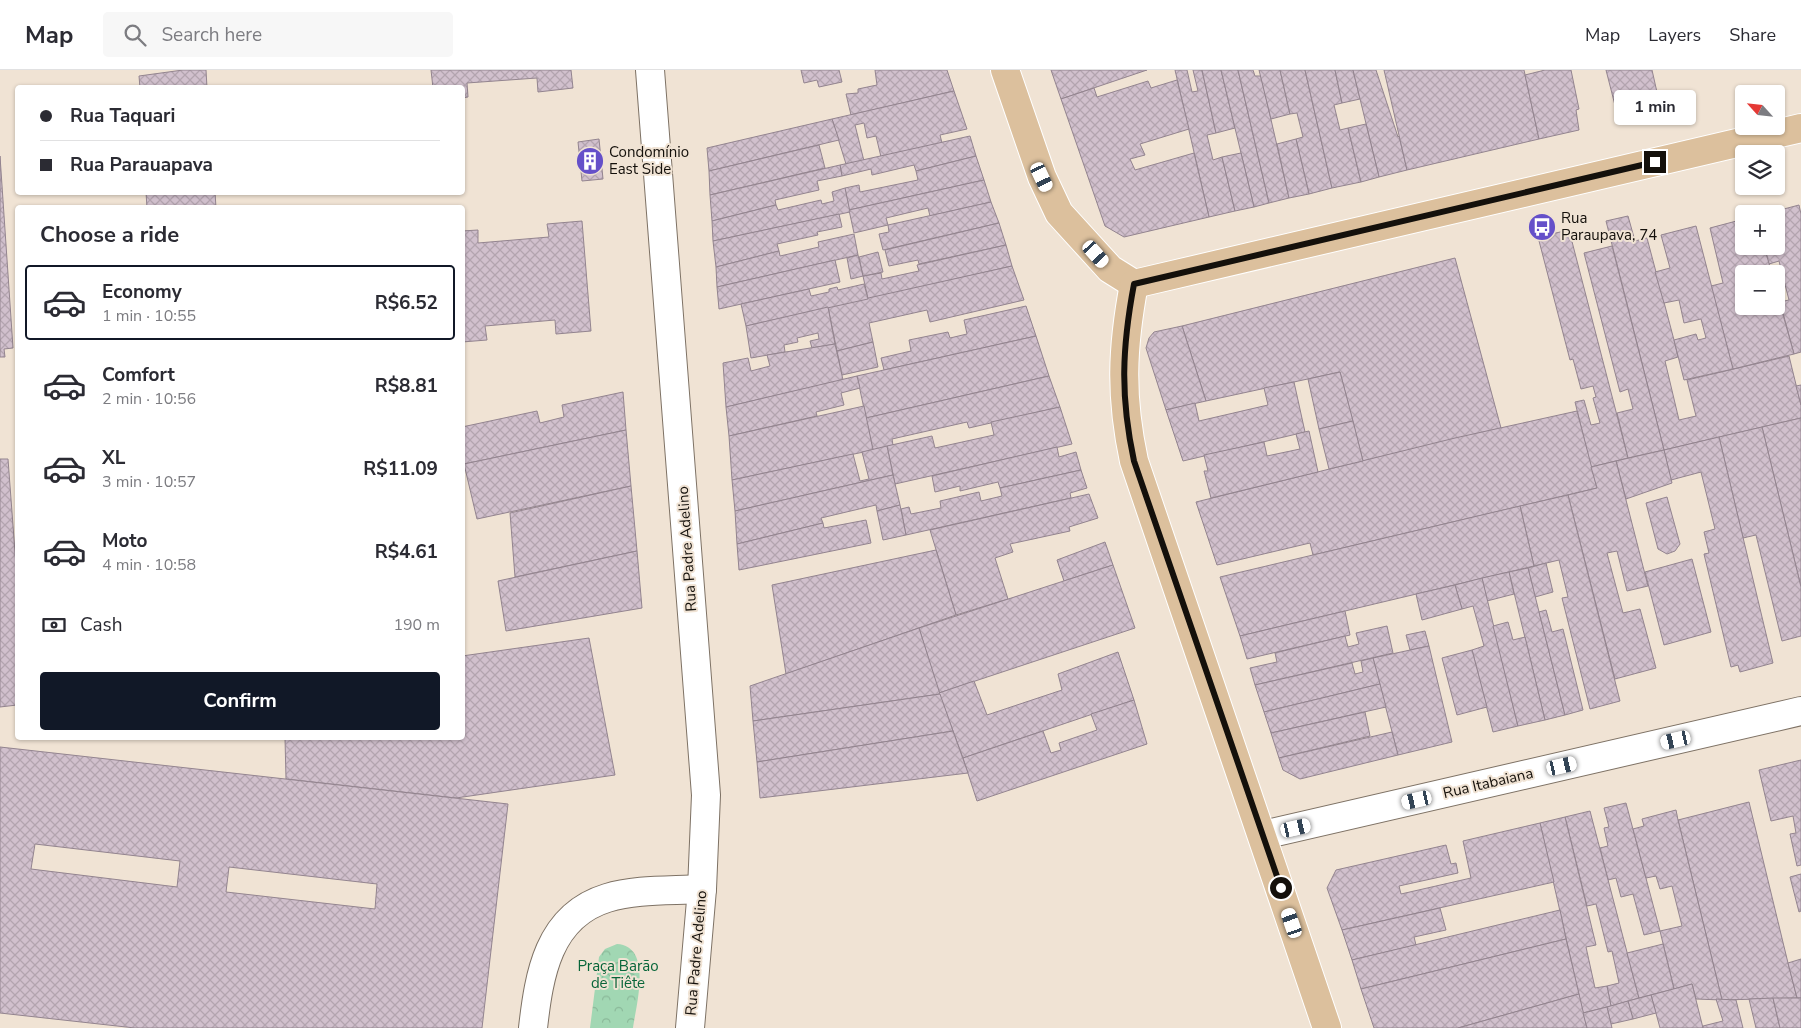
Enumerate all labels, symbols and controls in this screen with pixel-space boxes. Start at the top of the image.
search box [103,12,453,57]
text: Map [25,19,73,51]
icon: search [121,21,149,49]
text: Search here [161,22,262,48]
text: Map [1585,23,1620,47]
text: Layers [1648,23,1701,47]
text: Share [1729,23,1776,47]
north arrow [1735,85,1785,135]
map controls [1735,85,1785,315]
callout: 1 min [1614,89,1696,124]
text: 1 min [1634,96,1676,118]
text: Rua Taquari [70,103,175,129]
place label: Condomínio East Side [609,142,689,179]
button: layers [1735,145,1785,195]
building icon: Condomínio East Side [575,146,605,176]
route end [1644,151,1666,173]
text: Rua Parauapava [70,152,213,178]
car [1028,160,1055,194]
button: + [1735,205,1785,255]
place label: Rua Paraupava, 74 [1561,208,1657,245]
bus stop icon: Rua Paraupava, 74 [1527,212,1557,242]
text: Choose a ride [40,220,179,250]
car [1080,238,1111,270]
button: − [1735,265,1785,315]
text: Economy [102,279,182,305]
icon: car [42,280,87,325]
text: R$6.52 [375,290,438,316]
text: 1 min · 10:55 [102,305,196,327]
text: Comfort [102,362,175,388]
icon: car [42,363,87,408]
text: R$8.81 [375,373,438,399]
text: 2 min · 10:56 [102,388,196,410]
text: XL [102,445,125,471]
icon: car [42,446,87,491]
text: R$11.09 [363,456,438,482]
text: 3 min · 10:57 [102,471,196,493]
street label: Rua Padre Adelino [673,486,701,612]
text: Moto [102,528,148,554]
icon: car [42,529,87,574]
text: R$4.61 [375,539,438,565]
text: 4 min · 10:58 [102,554,196,576]
icon: cash [40,611,68,639]
text: Cash [80,612,122,638]
text: 190 m [393,614,440,636]
button: Confirm [40,672,440,730]
car [1659,729,1692,751]
car [1545,755,1578,777]
street label: Rua Itabaiana [1441,763,1535,803]
car [1400,789,1433,811]
car [1279,817,1312,839]
route start [1270,877,1292,899]
street label: Rua Padre Adelino [681,890,711,1016]
car [1280,906,1303,940]
park label: Praça Barão de Tiête [578,956,658,993]

